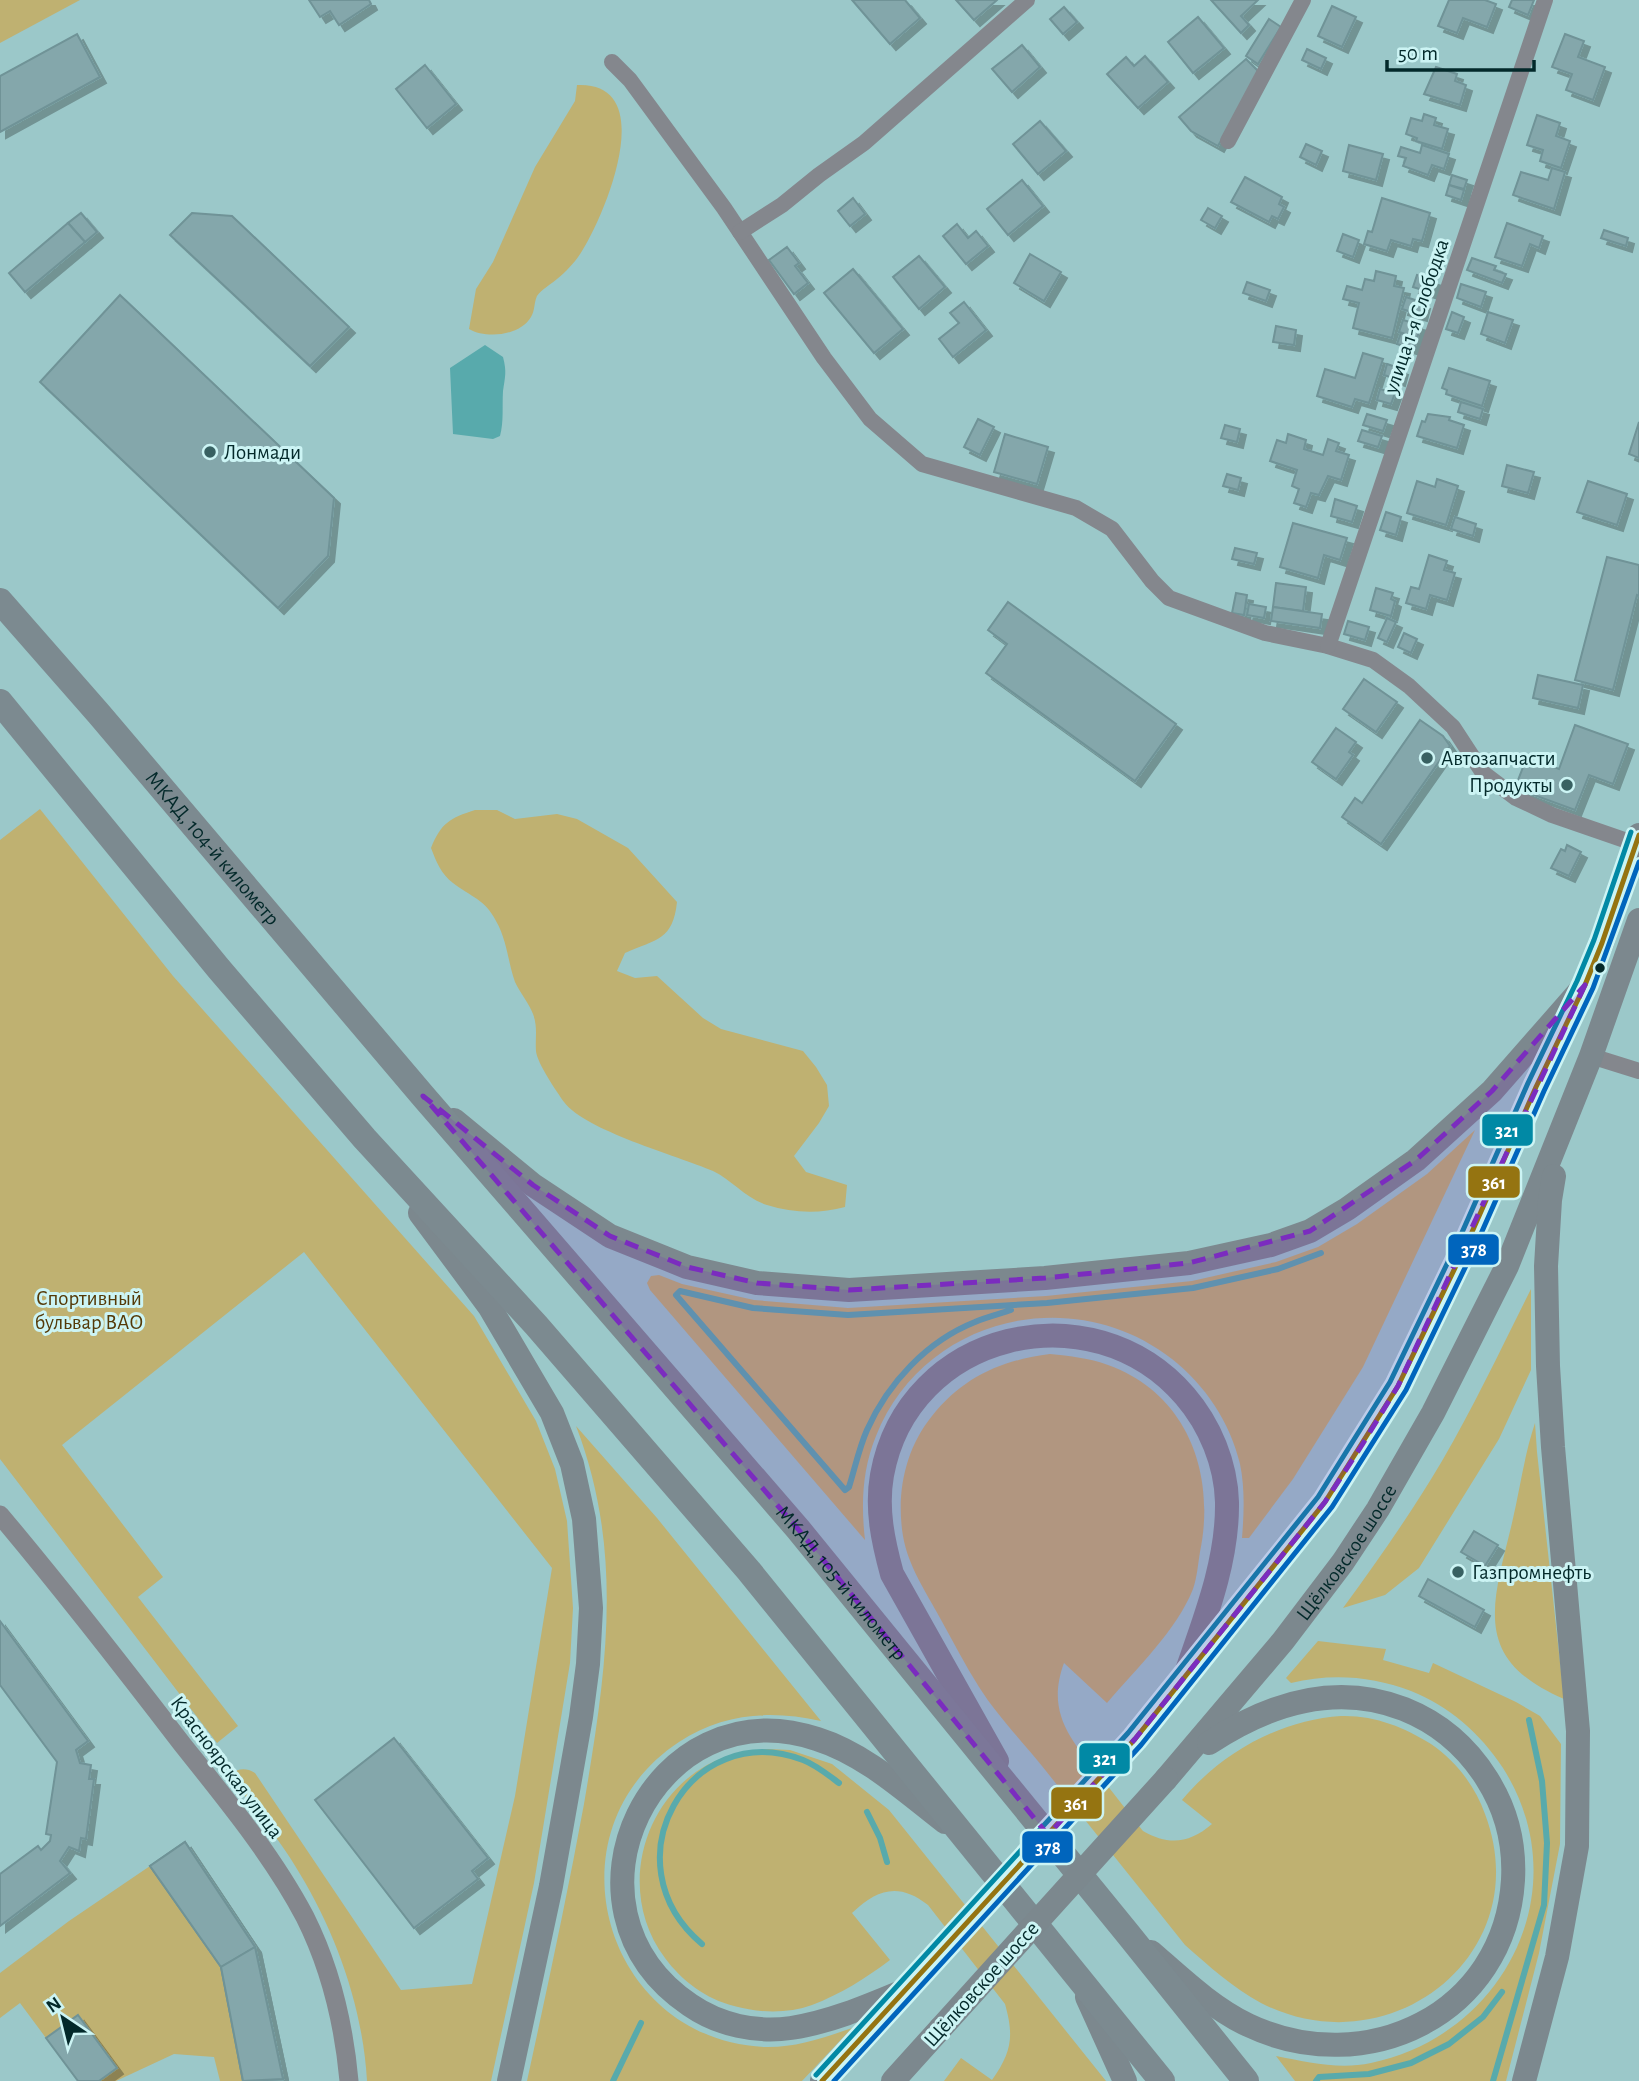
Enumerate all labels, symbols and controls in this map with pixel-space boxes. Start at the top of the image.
scale bar [1387,28,1534,72]
text: 50 m [1398,43,1438,64]
street label: улица 1-я Слободка [1380,236,1453,397]
place label: Лонмади [224,442,301,463]
marker: Лонмади [202,444,218,460]
place label: Автозапчасти [1441,748,1556,769]
marker: Автозапчасти [1419,750,1435,766]
street label: МКАД, 104-й километр [141,767,283,929]
place label: Продукты [1469,775,1553,796]
marker: Продукты [1559,777,1575,793]
unlabelled marker [1593,961,1607,975]
line badge: 321 [1481,1113,1534,1147]
text: 321 [1495,1122,1519,1141]
line badge: 361 [1467,1165,1521,1199]
text: 361 [1482,1174,1506,1193]
line badge: 378 [1447,1233,1500,1266]
text: 378 [1461,1241,1487,1260]
park label: Спортивный бульвар ВАО [35,1288,143,1333]
street label: Щёлковское шоссе [1292,1481,1401,1625]
street label: МКАД, 105-й километр [772,1502,910,1664]
place label: Газпромнефть [1472,1562,1591,1583]
marker: Газпромнефть [1450,1564,1466,1580]
street label: Красноярская улица [166,1692,287,1843]
line badge: 321 [1078,1742,1131,1775]
text: 321 [1093,1750,1117,1769]
line badge: 361 [1050,1786,1103,1820]
text: 361 [1064,1795,1088,1814]
line badge: 378 [1021,1830,1074,1864]
text: 378 [1035,1839,1061,1858]
street label: Щёлковское шоссе [920,1918,1043,2051]
north arrow [28,1983,98,2053]
text: N [43,1994,65,2017]

